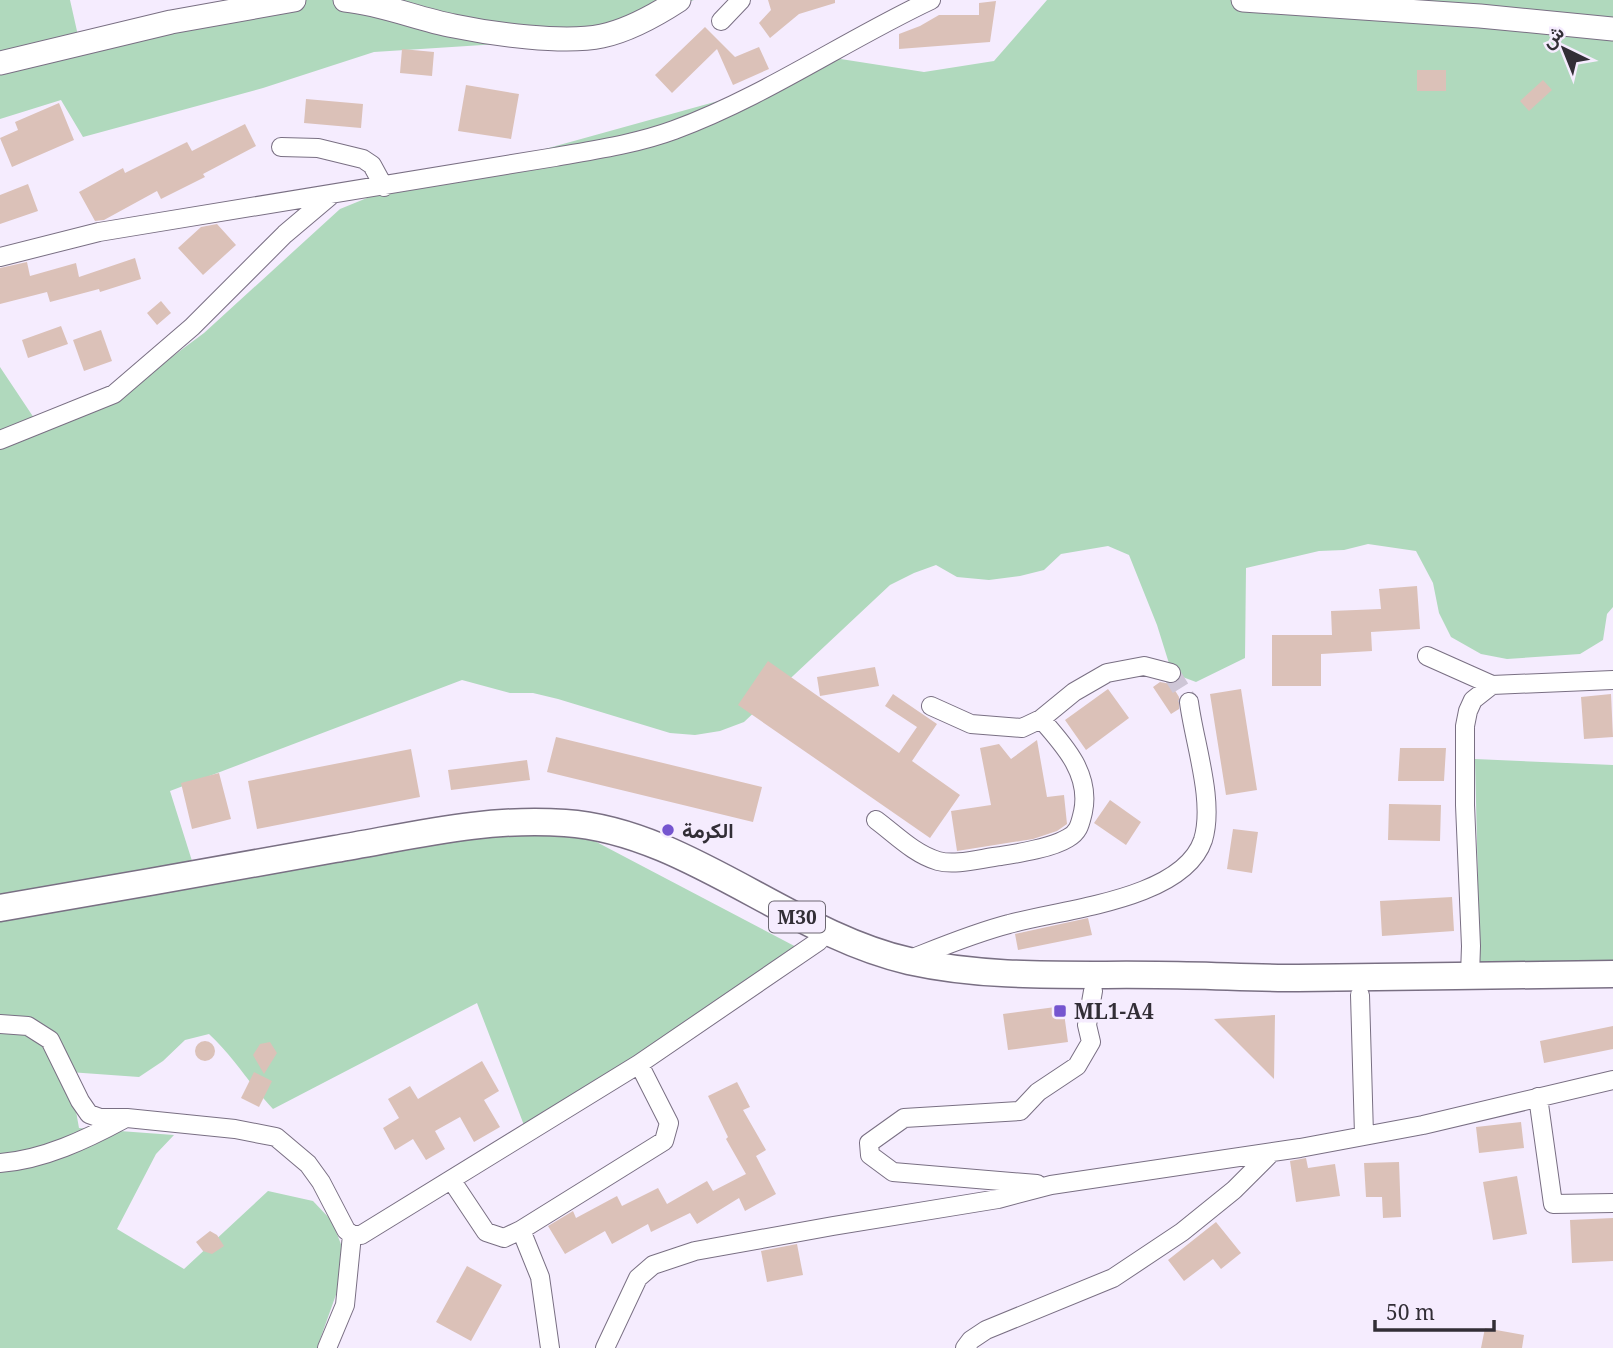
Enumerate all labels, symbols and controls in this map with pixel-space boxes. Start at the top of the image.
north arrow [1529,14,1599,84]
text: ش [1535,19,1570,54]
place label: الكرمة [682,816,734,844]
marker: الكرمة [660,822,676,838]
road number: M30 [769,902,825,932]
place label: ML1-A4 [1074,997,1154,1025]
marker: ML1-A4 [1052,1003,1068,1019]
scale bar [1375,1288,1494,1332]
text: 50 m [1386,1298,1435,1326]

